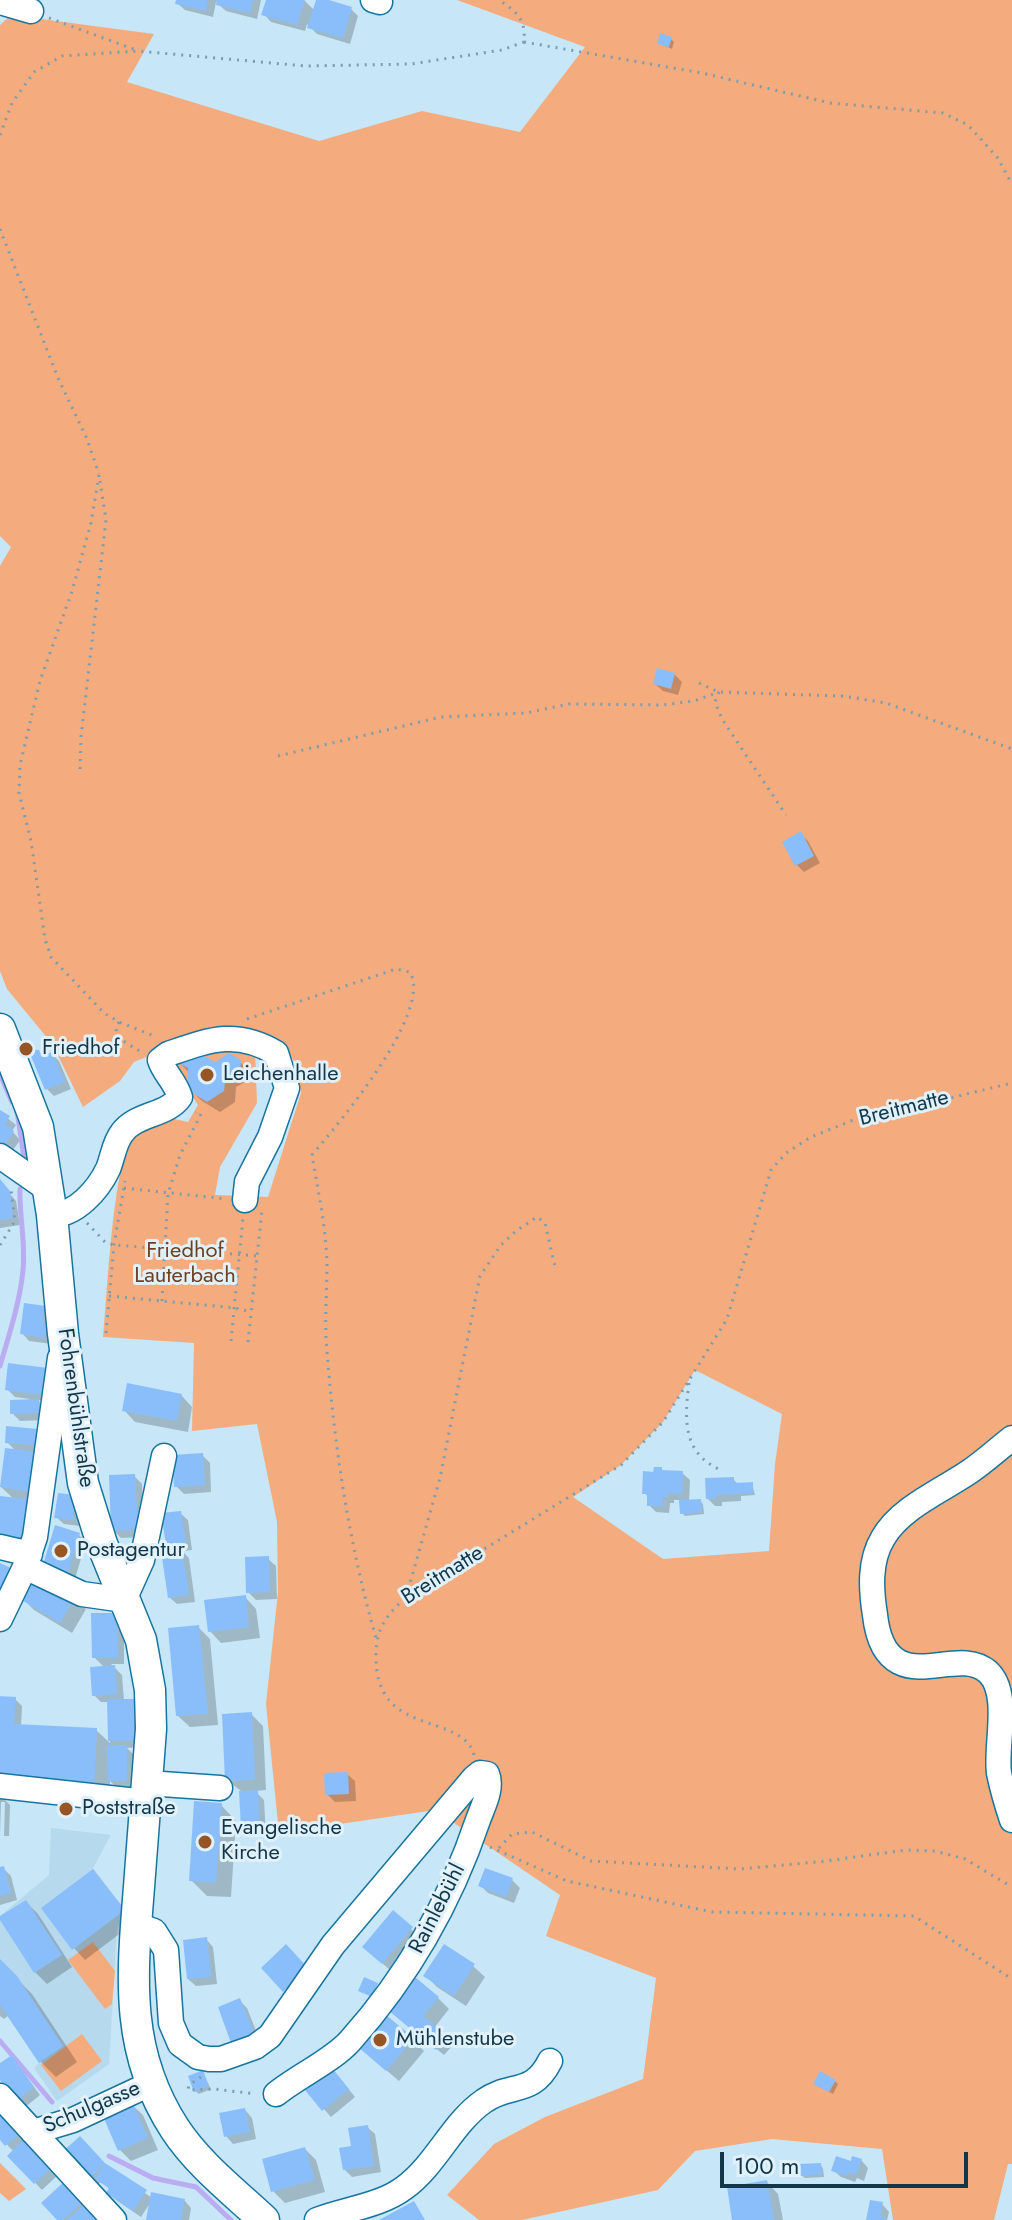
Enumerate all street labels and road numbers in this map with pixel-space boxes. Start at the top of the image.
street label: Breitmatte [856,1085,952,1133]
street label: Fohrenbühlstraße [51,1327,99,1489]
street label: Breitmatte [397,1541,489,1611]
street label: Rainlebühl [404,1860,472,1958]
street label: Schulgasse [39,2076,145,2140]

